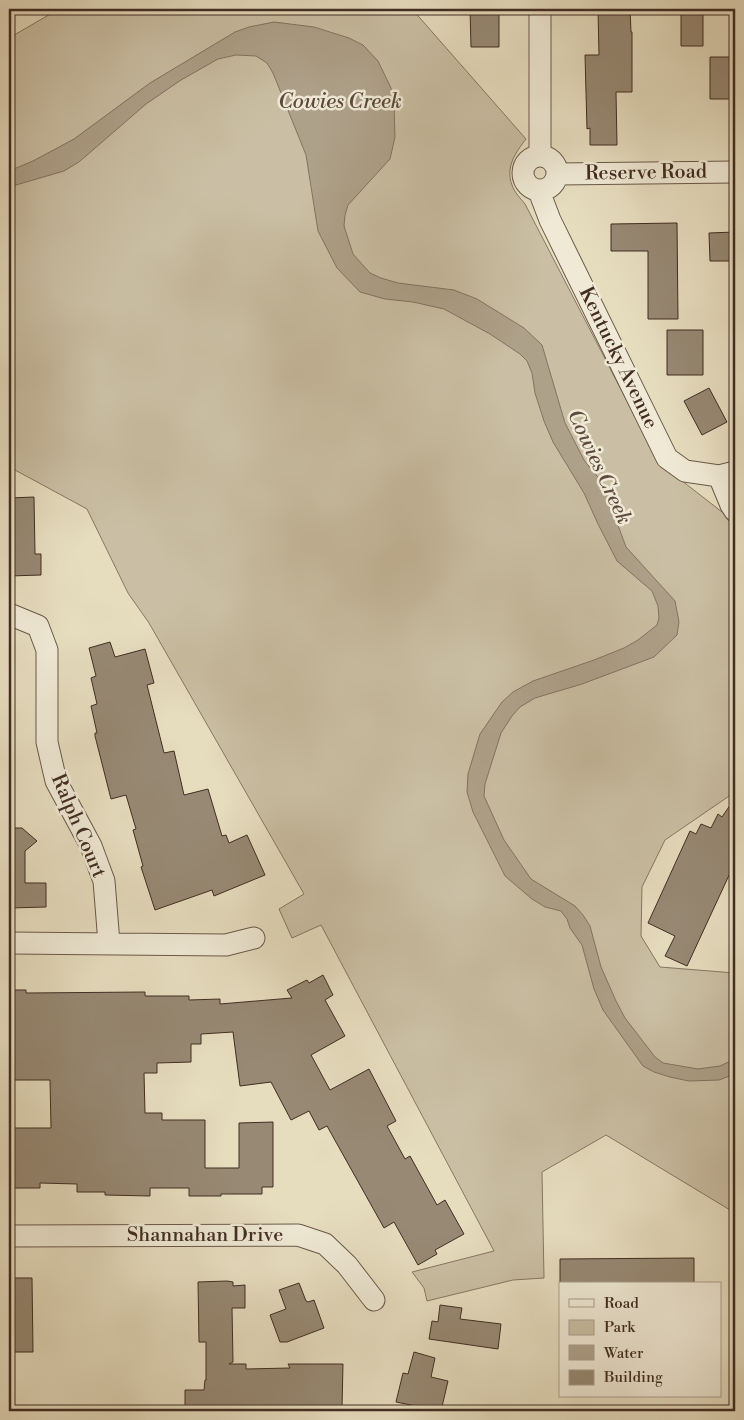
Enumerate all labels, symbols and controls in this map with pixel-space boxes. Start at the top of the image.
water label: Cowies Creek [278,89,402,115]
street label: Reserve Road [585,159,708,187]
street label: Kentucky Avenue [573,283,663,433]
water label: Cowies Creek [561,405,637,529]
street label: Ralph Court [45,770,111,882]
street label: Shannahan Drive [127,1223,283,1248]
legend [559,1282,722,1398]
text: Road [604,1294,639,1313]
text: Park [604,1318,636,1337]
text: Water [603,1344,644,1363]
text: Building [603,1368,663,1387]

